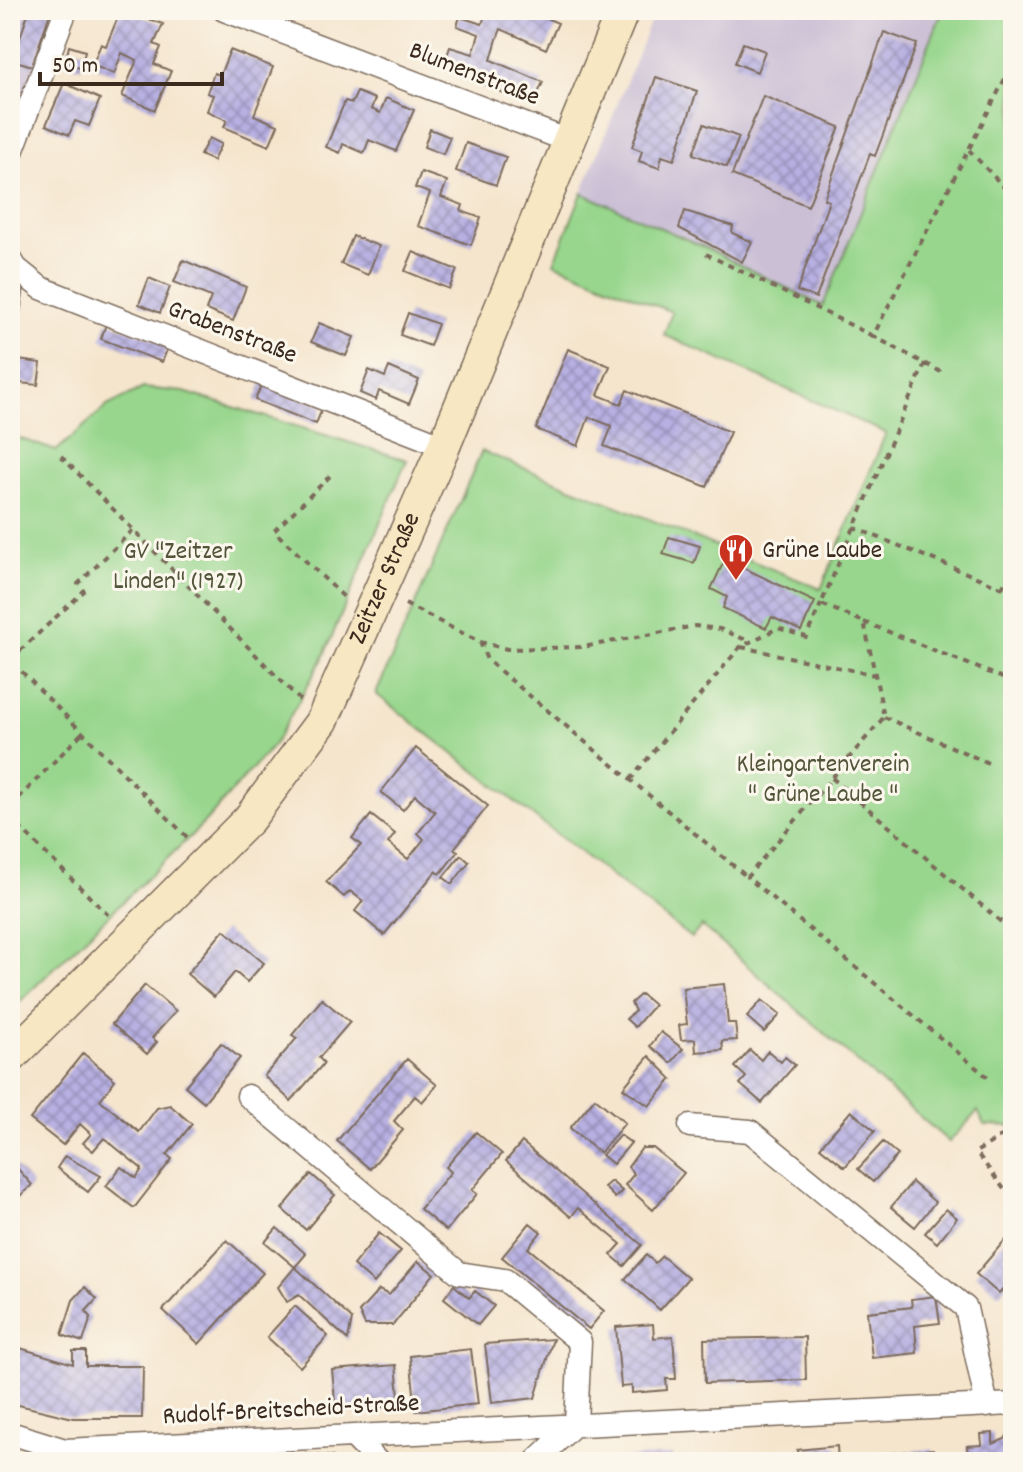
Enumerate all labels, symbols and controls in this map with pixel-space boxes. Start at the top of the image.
street label: Blumenstraße [403,33,545,117]
scale bar [40,36,222,86]
text: 50 m [52,50,98,84]
street label: Grabenstraße [162,291,302,375]
street label: Zeitzer Straße [340,507,431,651]
restaurant icon: Grüne Laube [717,532,755,582]
place label: Grüne Laube [762,533,882,570]
park label: GV "Zeitzer Linden" (1927) [113,534,243,601]
park label: Kleingartenverein " Grüne Laube " [737,747,909,814]
street label: Rudolf-Breitscheid-Straße [162,1386,420,1436]

